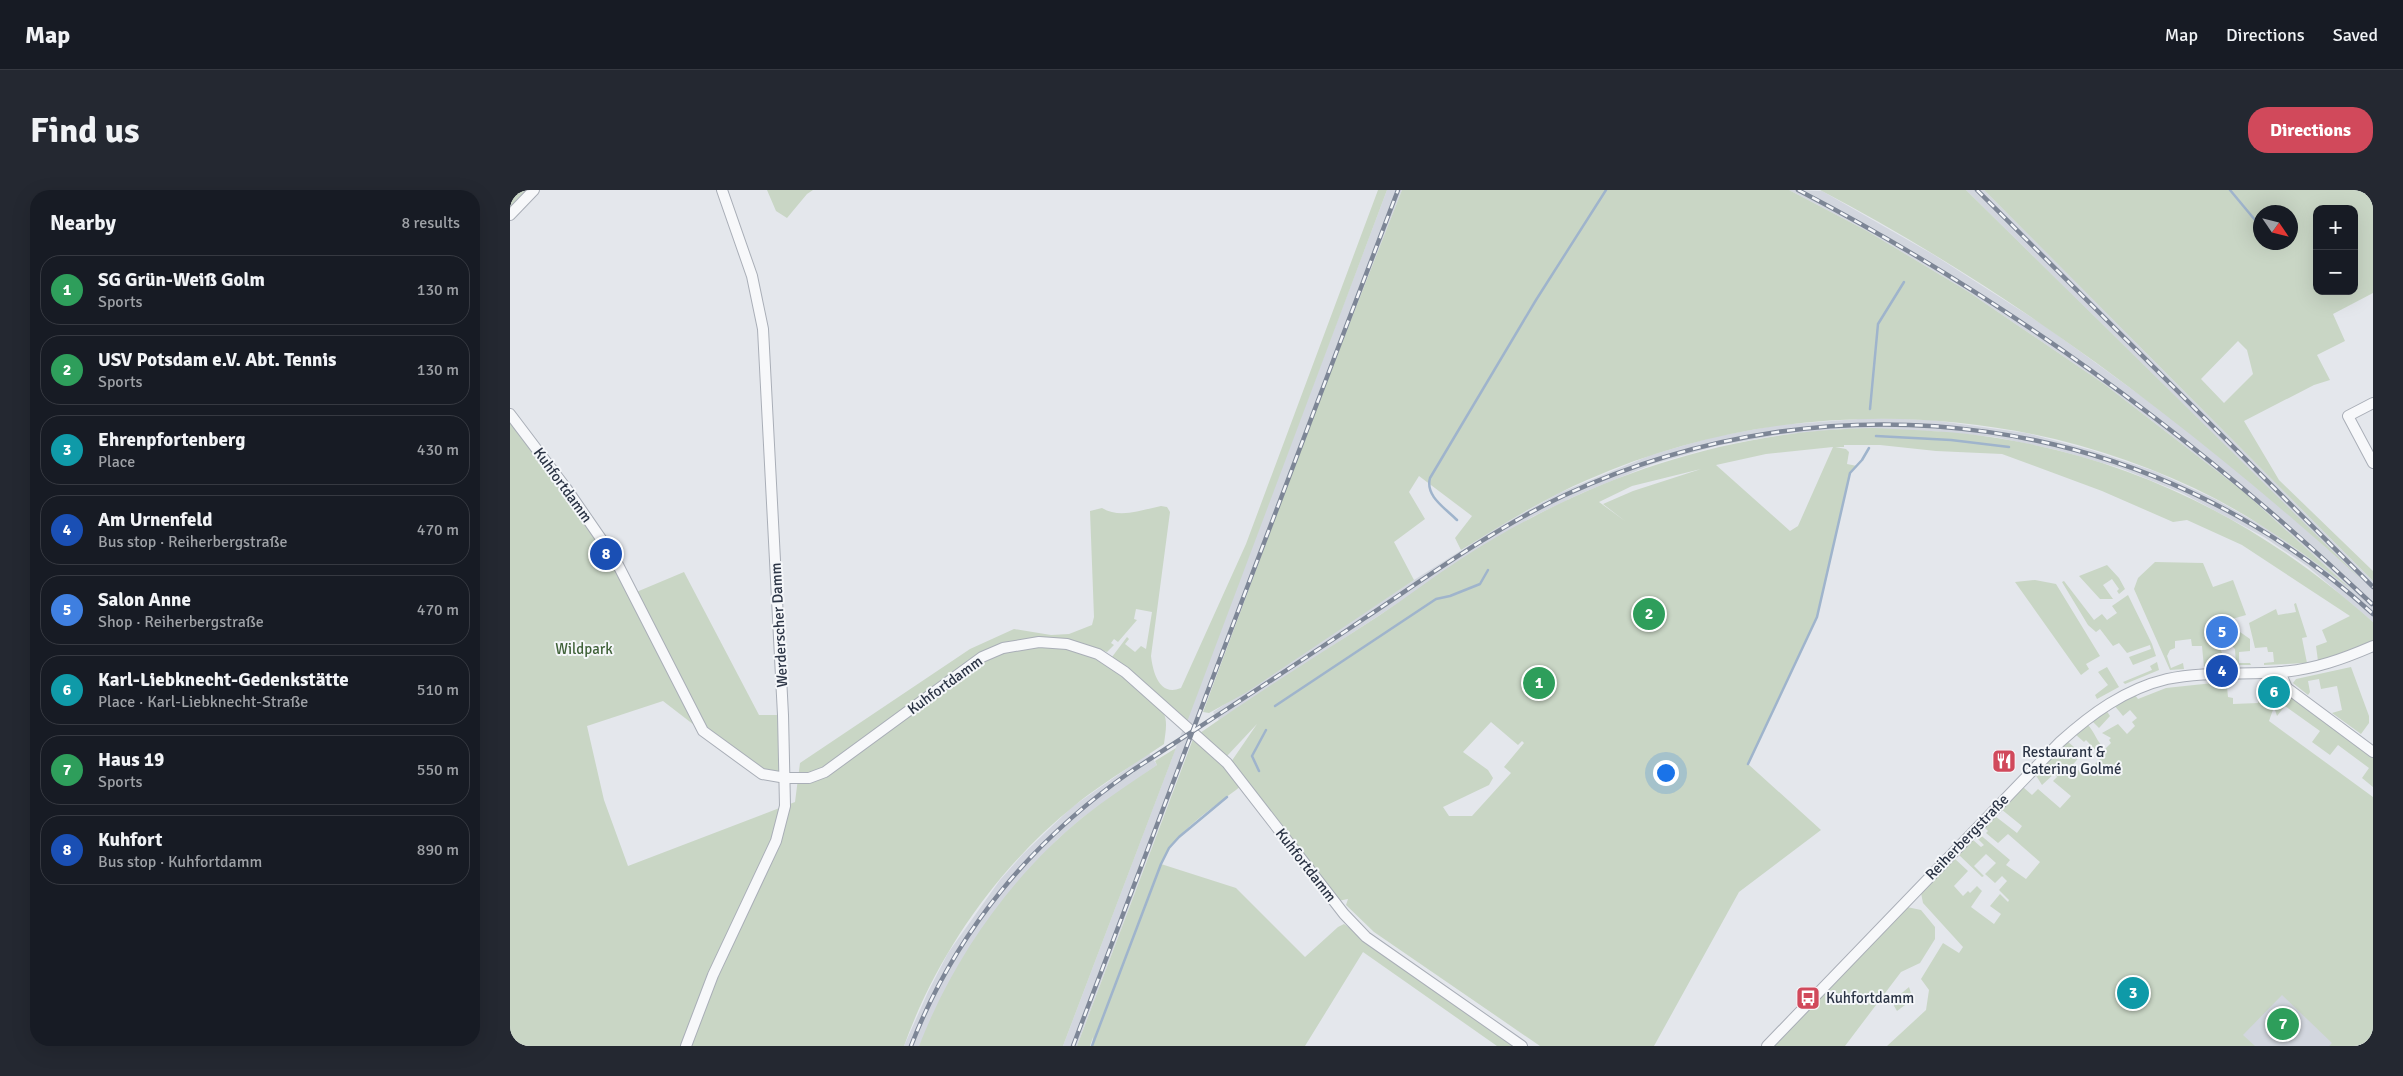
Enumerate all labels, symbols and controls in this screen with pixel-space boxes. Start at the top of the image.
text: Map [25,20,70,50]
text: Map [2165,24,2198,46]
text: Directions [2226,24,2305,46]
text: Saved [2333,24,2378,46]
button: Directions [2248,107,2373,153]
text: Find us [30,109,140,152]
north arrow [2253,205,2298,250]
map controls [2313,205,2358,295]
button: + [2313,205,2358,250]
text: Nearby [50,210,116,236]
text: 8 results [401,213,460,233]
button: − [2313,250,2358,295]
text: SG Grün-Weiß Golm [98,268,265,292]
text: 1 [63,280,71,300]
text: 130 m [417,280,459,300]
text: Sports [98,292,143,312]
text: USV Potsdam e.V. Abt. Tennis [98,348,337,372]
text: 2 [63,360,71,380]
text: 130 m [417,360,459,380]
text: Sports [98,372,143,392]
text: Ehrenpfortenberg [98,428,245,452]
text: 3 [63,440,71,460]
text: 430 m [417,440,459,460]
street label: Kuhfortdamm [530,444,596,526]
text: Place [98,452,135,472]
text: Am Urnenfeld [98,508,213,532]
text: 4 [63,520,71,540]
text: 470 m [417,520,459,540]
text: Bus stop · Reiherbergstraße [98,532,288,552]
pin: 8 [590,535,622,573]
street label: Werderscher Damm [767,562,791,688]
text: Salon Anne [98,588,191,612]
pin: 2 [1633,595,1665,633]
text: 5 [63,600,71,620]
text: 470 m [417,600,459,620]
text: Shop · Reiherbergstraße [98,612,264,632]
pin: 5 [2206,613,2238,651]
park label: Wildpark [555,640,613,658]
street label: Kuhfortdamm [904,652,986,718]
pin: 4 [2206,652,2238,690]
pin: 1 [1523,664,1555,702]
text: Karl-Liebknecht-Gedenkstätte [98,668,349,692]
pin: 6 [2258,673,2290,711]
text: 6 [63,680,71,700]
text: 510 m [417,680,459,700]
text: Place · Karl-Liebknecht-Straße [98,692,308,712]
place label: Restaurant & Catering Golmé [2022,743,2122,778]
text: Haus 19 [98,748,164,772]
restaurant icon: Restaurant & Catering Golmé [1991,748,2017,774]
text: 7 [63,760,71,780]
text: 550 m [417,760,459,780]
your location [1653,760,1679,786]
text: Sports [98,772,143,792]
street label: Reiherbergstraße [1922,790,2012,884]
street label: Kuhfortdamm [1272,825,1340,905]
text: Kuhfort [98,828,162,852]
text: 8 [63,840,71,860]
text: 890 m [417,840,459,860]
text: Bus stop · Kuhfortdamm [98,852,262,872]
pin: 3 [2117,974,2149,1012]
bus stop icon: Kuhfortdamm [1795,985,1821,1011]
place label: Kuhfortdamm [1826,989,1914,1007]
pin: 7 [2267,1005,2299,1043]

